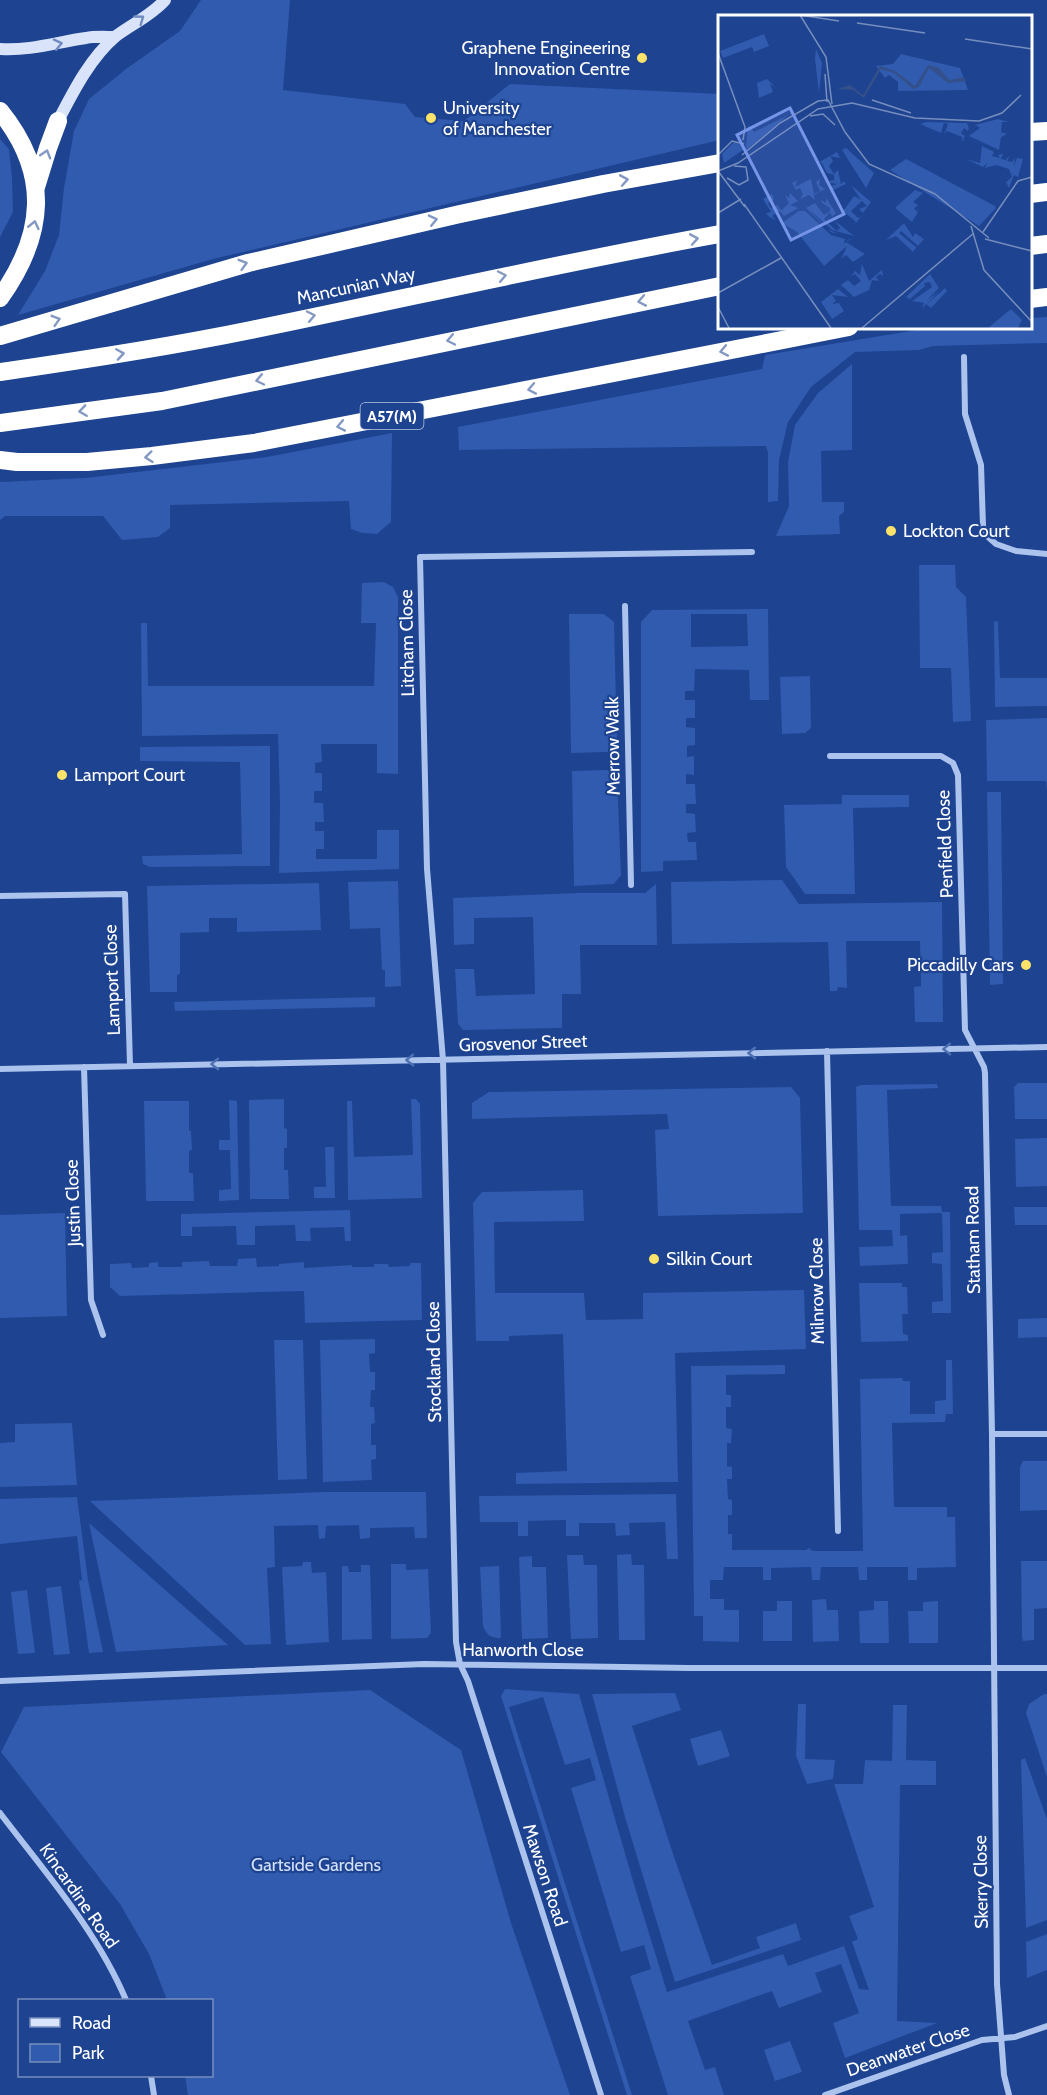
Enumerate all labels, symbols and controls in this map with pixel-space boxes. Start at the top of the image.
one-way arrow [134,15,145,26]
inset map [718,15,1032,328]
place label: Graphene Engineering Innovation Centre [461,37,631,80]
one-way arrow [52,38,62,51]
marker: Graphene Engineering Innovation Centre [635,51,649,65]
place label: University of Manchester [443,97,552,140]
marker: University of Manchester [424,111,438,125]
one-way arrow [39,149,51,160]
one-way arrow [619,174,629,187]
one-way arrow [428,215,438,228]
one-way arrow [26,220,39,230]
one-way arrow [688,233,698,246]
one-way arrow [237,259,248,271]
street label: Mancunian Way [294,263,418,309]
one-way arrow [497,270,507,283]
one-way arrow [637,294,647,307]
one-way arrow [306,311,316,324]
one-way arrow [50,315,61,327]
one-way arrow [446,333,456,346]
one-way arrow [719,344,729,357]
one-way arrow [115,348,125,360]
one-way arrow [255,373,265,386]
one-way arrow [528,382,538,395]
road number: A57(M) [360,403,424,429]
one-way arrow [79,405,88,417]
one-way arrow [336,419,346,432]
one-way arrow [144,450,153,463]
place label: Lockton Court [903,520,1010,542]
marker: Lockton Court [884,524,898,538]
street label: Litcham Close [395,589,419,697]
street label: Merrow Walk [601,695,625,796]
place label: Lamport Court [74,764,185,786]
marker: Lamport Court [55,768,69,782]
street label: Penfield Close [932,790,958,898]
street label: Lamport Close [99,924,125,1036]
place label: Piccadilly Cars [907,954,1014,976]
marker: Piccadilly Cars [1019,958,1033,972]
street label: Grosvenor Street [458,1030,588,1056]
one-way arrow [942,1043,951,1055]
one-way arrow [747,1047,756,1059]
one-way arrow [405,1054,414,1066]
one-way arrow [210,1057,219,1070]
street label: Justin Close [60,1159,86,1248]
street label: Statham Road [961,1186,985,1294]
street label: Milnrow Close [805,1237,829,1345]
place label: Silkin Court [666,1248,752,1270]
marker: Silkin Court [647,1252,661,1266]
street label: Stockland Close [422,1301,446,1423]
street label: Hanworth Close [462,1639,584,1661]
street label: Mawson Road [518,1821,572,1929]
street label: Skerry Close [969,1835,993,1929]
street label: Kincardine Road [35,1839,123,1953]
park label: Gartside Gardens [251,1854,381,1876]
legend [18,1999,213,2077]
text: Road [72,2012,111,2034]
street label: Deanwater Close [843,2019,973,2081]
text: Park [72,2042,105,2064]

